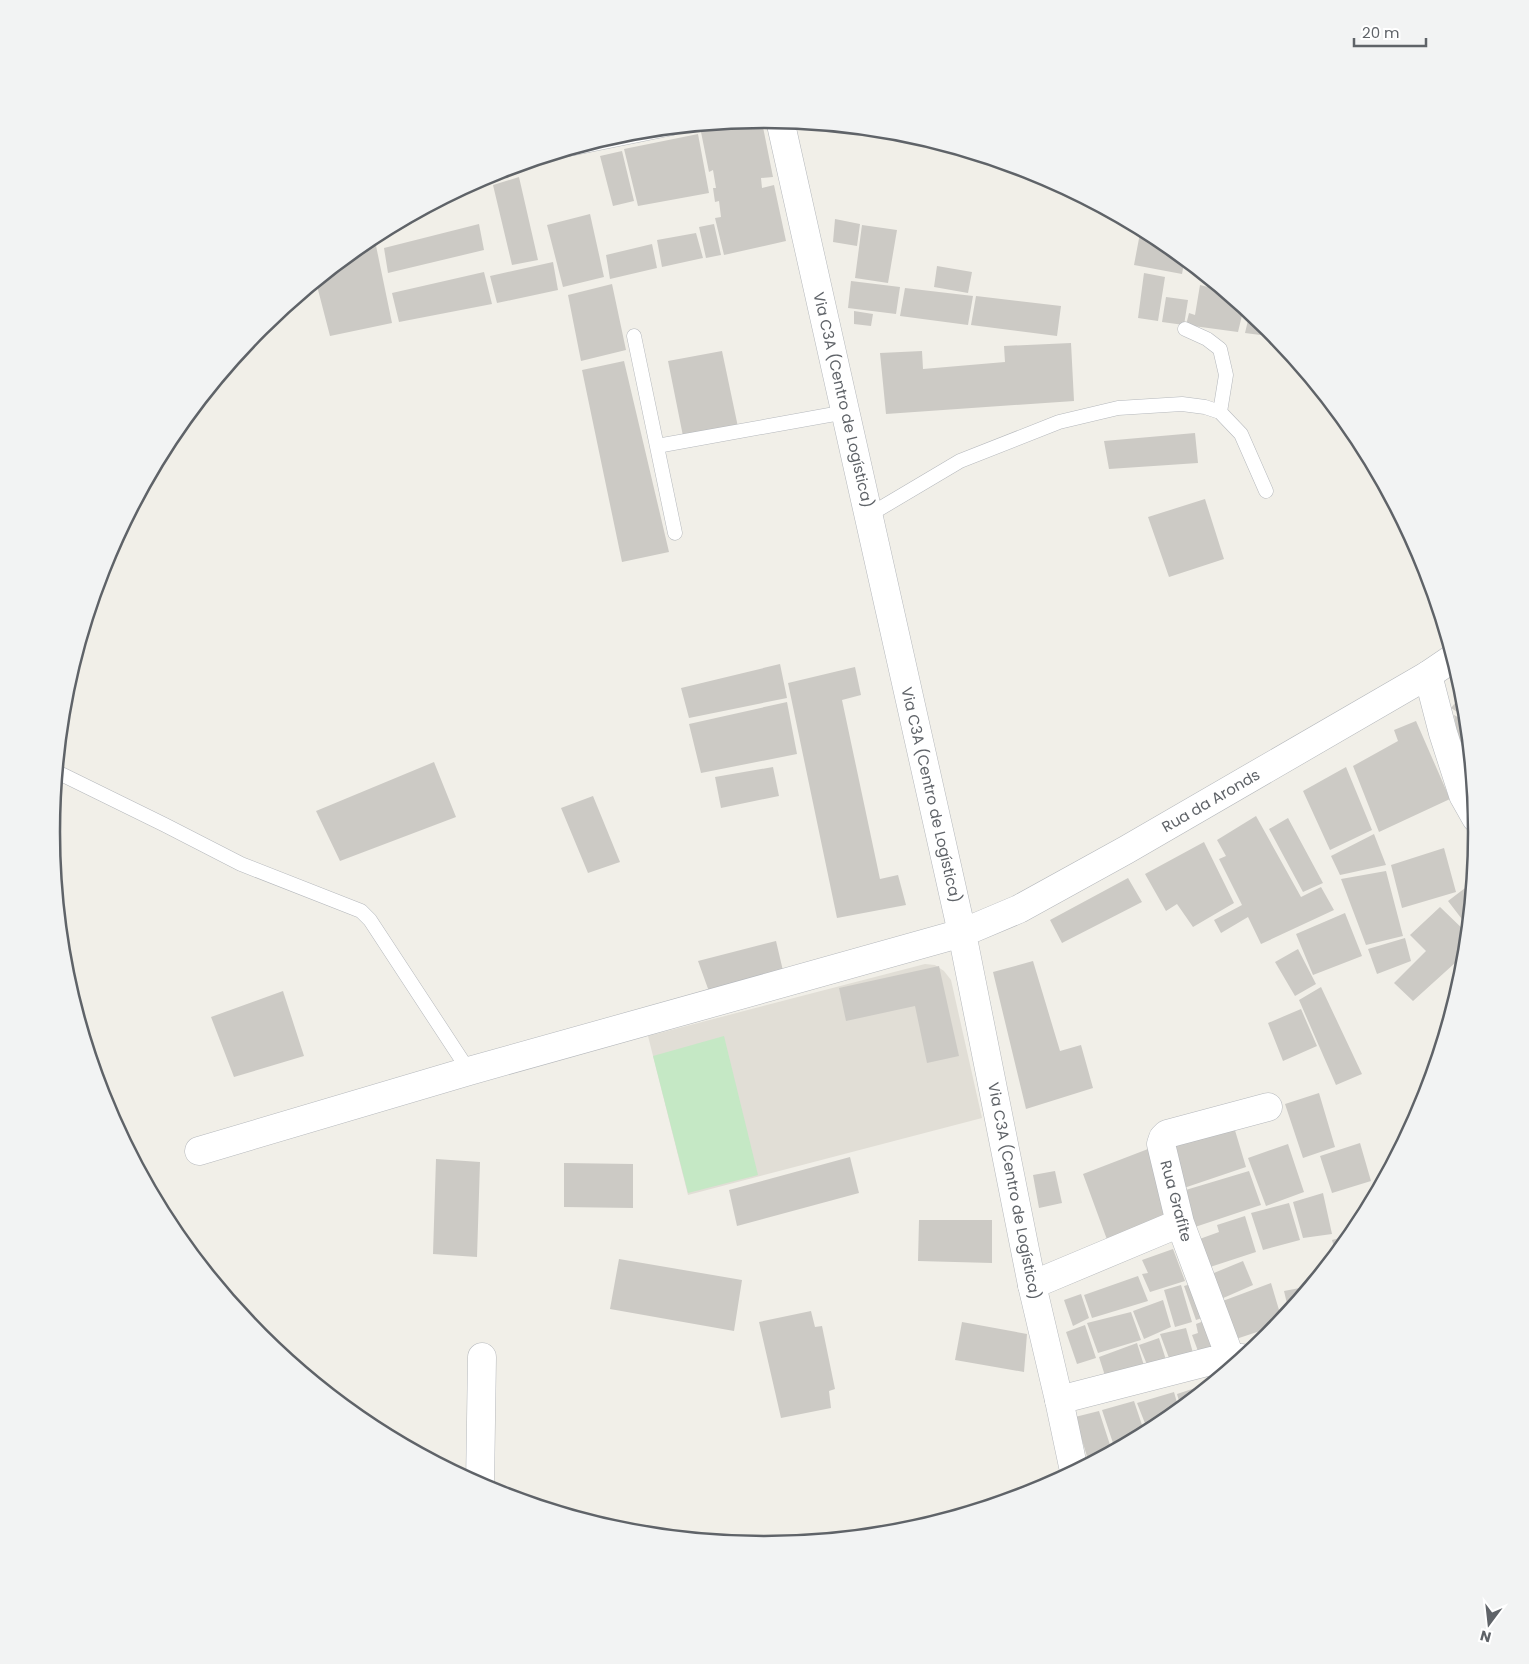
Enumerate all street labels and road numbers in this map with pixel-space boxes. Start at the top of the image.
street label: Via C3A (Centro de Logística) [808,290,879,510]
street label: Via C3A (Centro de Logística) [896,685,967,905]
street label: Rua da Aronds [1158,764,1264,837]
street label: Via C3A (Centro de Logística) [983,1081,1046,1301]
street label: Rua Grafite [1156,1158,1197,1244]

